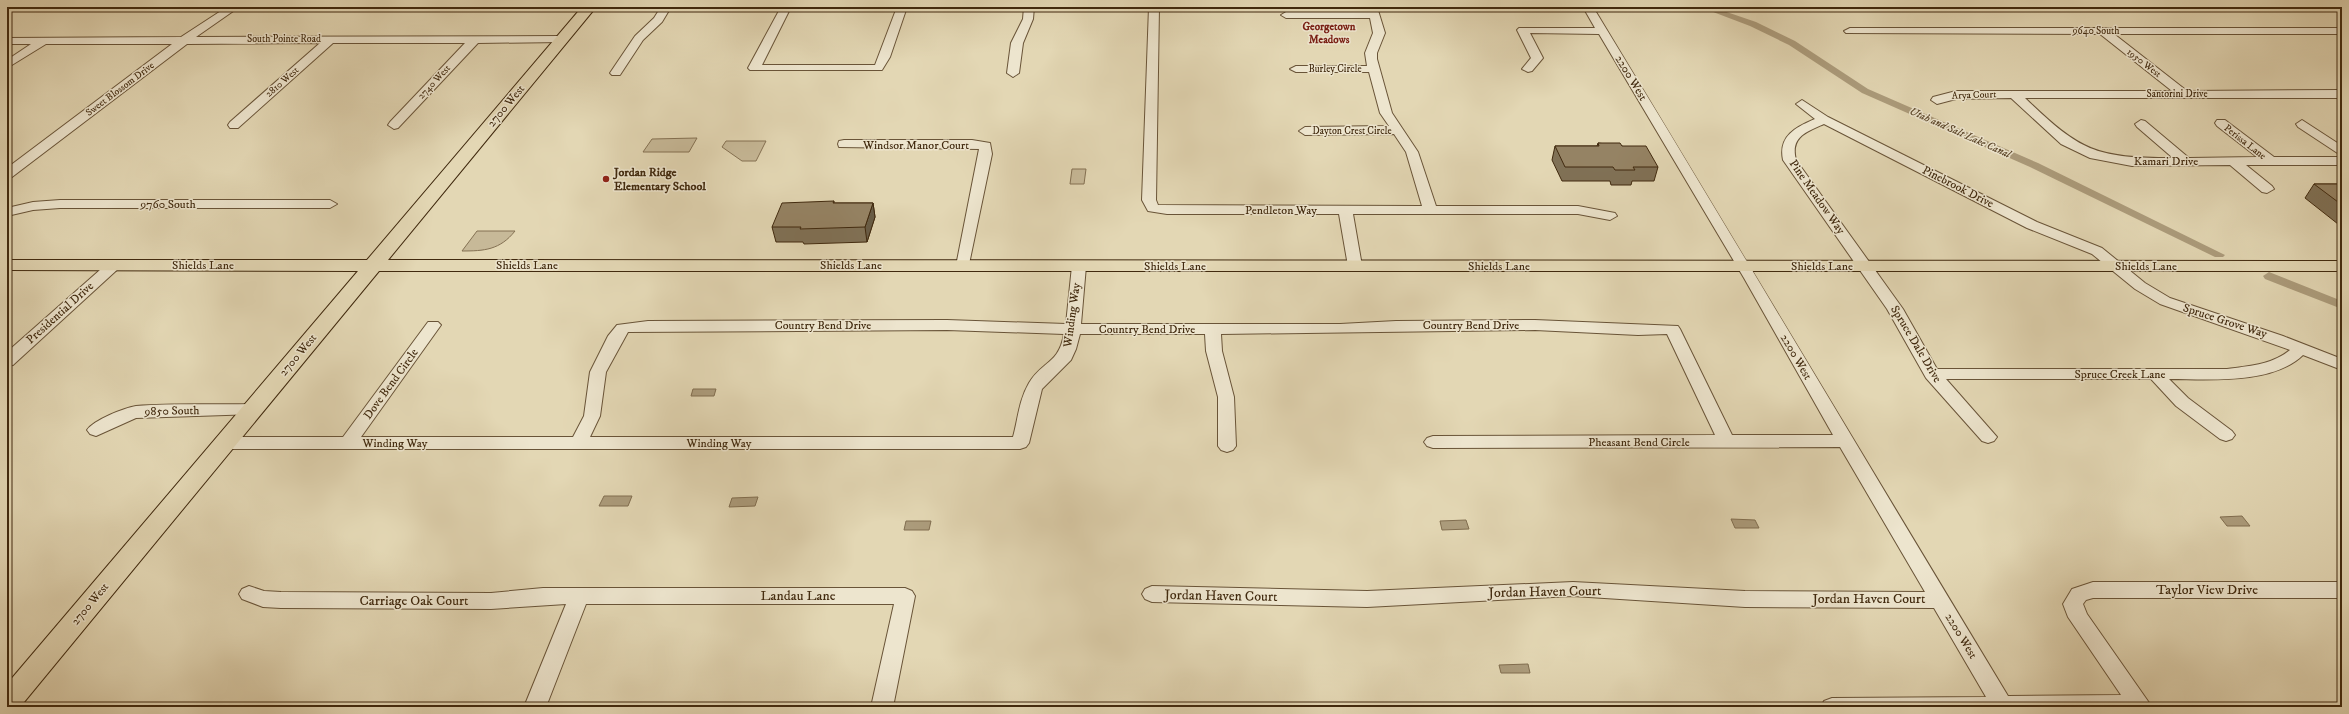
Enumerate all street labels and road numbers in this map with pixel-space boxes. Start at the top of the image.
street label: 9640 South [2072,25,2120,37]
street label: South Pointe Road [247,33,321,45]
street label: 1950 West [2124,46,2164,80]
street label: 2200 West [1612,52,1651,104]
street label: Sweet Blossom Drive [83,59,157,119]
street label: 2740 West [415,62,453,102]
street label: Burley Circle [1308,63,1362,75]
street label: 2810 West [263,64,301,100]
street label: 2700 West [484,82,528,130]
street label: Arya Court [1952,88,1996,102]
street label: Santorini Drive [2146,88,2208,100]
street label: Perissa Lane [2222,122,2268,162]
street label: Dayton Crest Circle [1312,125,1392,137]
street label: Windsor Manor Court [862,138,969,153]
street label: Kamari Drive [2134,154,2198,169]
street label: Pine Meadow Way [1786,157,1848,237]
street label: Pinebrook Drive [1920,163,1996,211]
street label: 9760 South [139,197,197,212]
street label: Pendleton Way [1245,203,1317,218]
street label: Shields Lane [172,258,234,273]
street label: Shields Lane [496,258,558,273]
street label: Shields Lane [820,258,882,273]
street label: Shields Lane [1144,259,1206,274]
street label: Shields Lane [1468,259,1530,274]
street label: Shields Lane [1791,259,1853,274]
street label: Shields Lane [2115,259,2177,274]
street label: Presidential Drive [23,279,97,347]
street label: Winding Way [1060,281,1084,349]
street label: Spruce Grove Way [2181,300,2269,342]
street label: Spruce Dale Drive [1887,303,1945,385]
street label: Country Bend Drive [775,318,871,333]
street label: Country Bend Drive [1423,318,1519,333]
street label: Country Bend Drive [1099,322,1195,337]
street label: 2700 West [276,331,320,379]
street label: 2200 West [1777,331,1815,383]
street label: Dove Bend Circle [360,346,422,422]
street label: Spruce Creek Lane [2074,367,2166,382]
street label: 9850 South [143,403,200,419]
street label: Pheasant Bend Circle [1588,435,1690,450]
street label: Winding Way [361,436,428,451]
street label: Winding Way [685,436,752,451]
street label: 2700 West [68,580,112,628]
street label: Taylor View Drive [2156,581,2258,599]
street label: Jordan Haven Court [1486,582,1602,602]
street label: Jordan Haven Court [1162,586,1278,606]
street label: Landau Lane [760,587,836,605]
street label: Jordan Haven Court [1811,590,1926,608]
street label: Carriage Oak Court [359,592,469,610]
street label: 2200 West [1942,610,1981,662]

